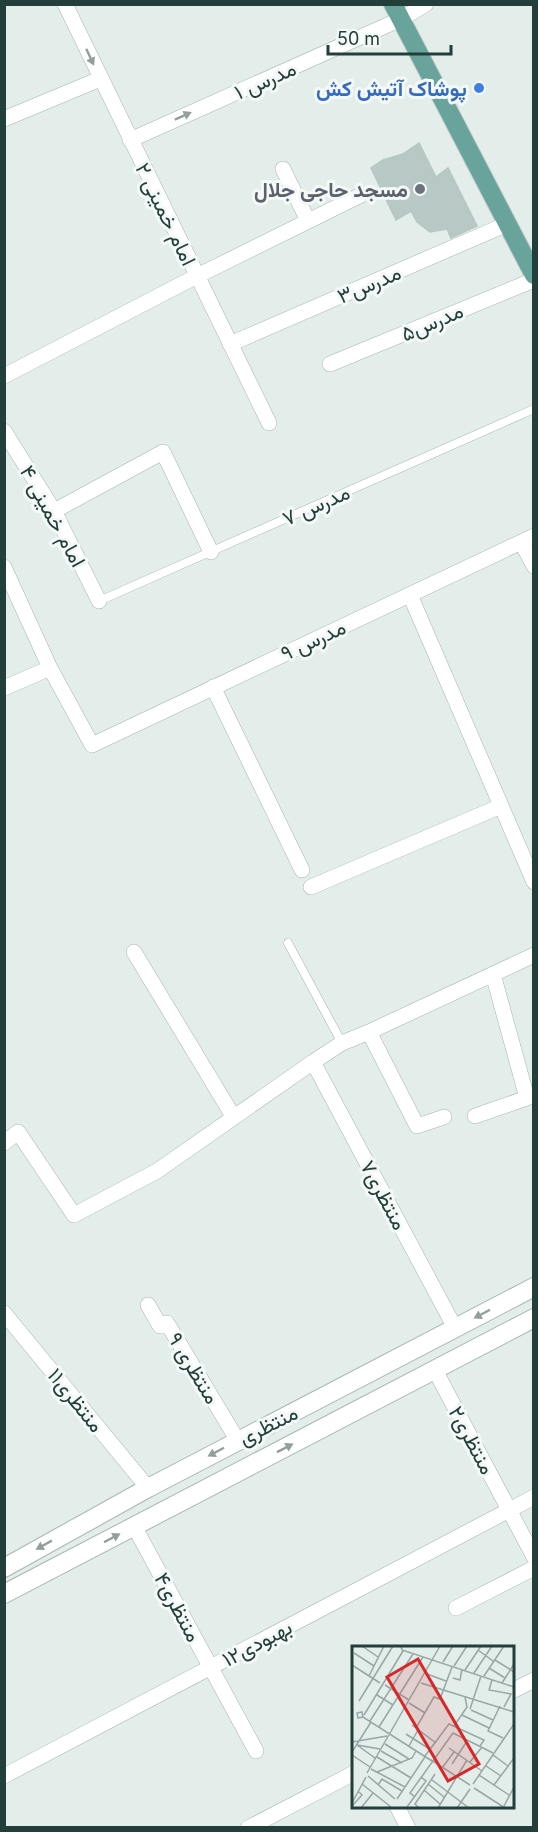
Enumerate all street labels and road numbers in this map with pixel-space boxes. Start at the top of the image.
street label: مدرس ۱ [230,55,300,105]
street label: امام خمینی ۲ [129,159,202,270]
street label: مدرس۳ [333,259,405,309]
street label: مدرس۵ [397,298,467,347]
street label: امام خمینی ۴ [13,461,91,572]
street label: مدرس ۷ [278,479,354,532]
street label: مدرس ۹ [277,614,350,667]
street label: منتظری۷ [354,1156,413,1235]
street label: منتظری ۹ [162,1328,225,1409]
street label: منتظری۱۱ [42,1363,109,1438]
street label: منتظری [234,1400,302,1451]
street label: منتظری۲ [443,1402,500,1479]
street label: منتظری۴ [148,1568,207,1646]
street label: بهبودی۱۲ [218,1614,297,1673]

